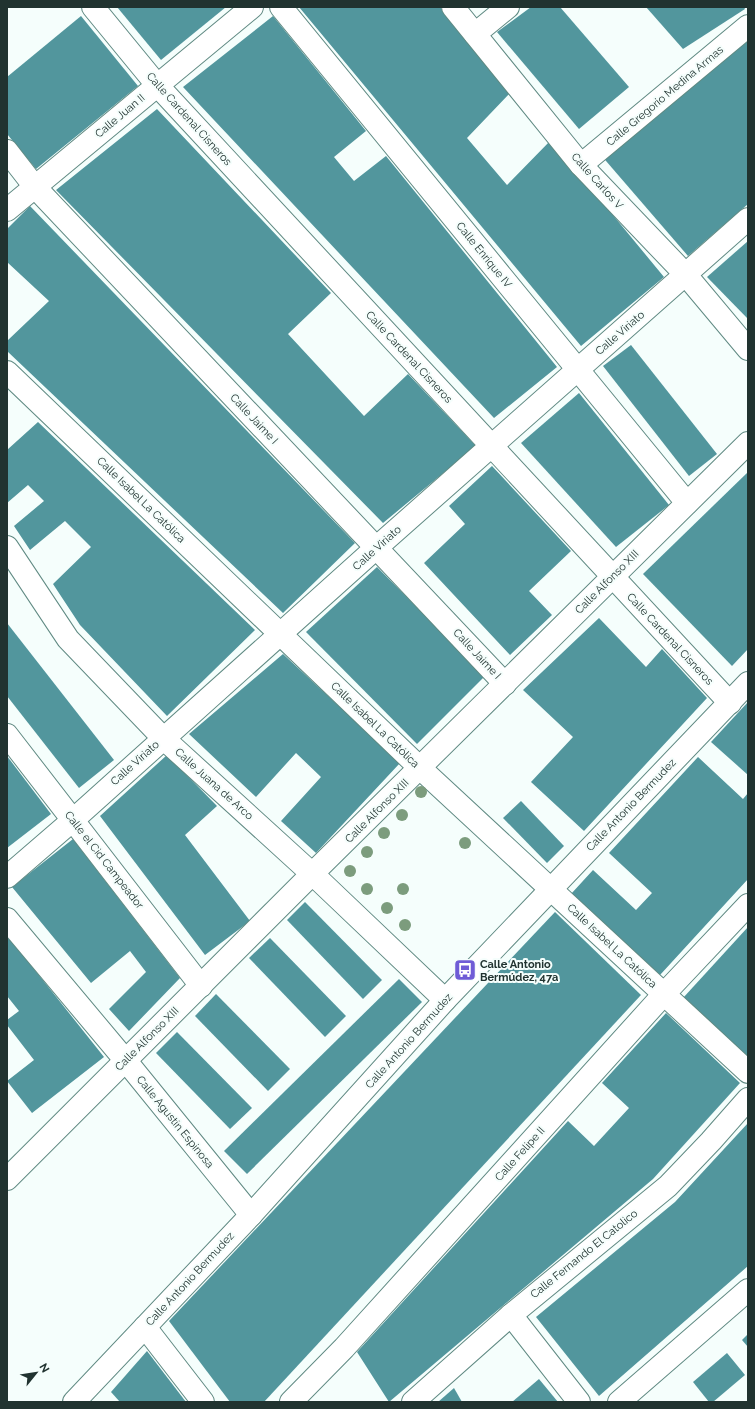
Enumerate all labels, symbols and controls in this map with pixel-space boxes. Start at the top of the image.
street label: Calle Gregorio Medina Armas [604,43,726,149]
street label: Calle Cardenal Cisneros [144,70,234,168]
street label: Calle Juan II [92,91,148,141]
street label: Calle Carlos V [568,150,626,212]
street label: Calle Enrique IV [453,219,515,291]
street label: Calle Cardenal Cisneros [363,308,455,406]
street label: Calle Viriato [593,308,647,358]
street label: Calle Jaime I [227,391,281,447]
street label: Calle Isabel La Católica [94,454,188,546]
street label: Calle Viriato [350,523,404,573]
street label: Calle Alfonso XIII [572,547,642,617]
street label: Calle Cardenal Cisneros [624,590,716,688]
street label: Calle Jaime I [450,626,504,682]
street label: Calle Isabel La Católica [328,679,422,771]
street label: Calle Viriato [108,738,162,788]
street label: Calle Juana de Arco [172,745,256,823]
street label: Calle Antonio Bermudez [583,756,679,854]
street label: Calle Alfonso XIII [342,776,412,846]
street label: Calle el Cid Campeador [62,809,146,912]
street label: Calle Isabel La Católica [565,901,659,991]
bus stop icon: Calle Antonio Bermúdez, 47a [452,957,478,983]
place label: Calle Antonio Bermúdez, 47a [480,958,558,984]
street label: Calle Antonio Bermudez [363,990,456,1091]
street label: Calle Alfonso XIII [112,1004,182,1074]
street label: Calle Agustín Espinosa [134,1073,216,1171]
street label: Calle Felipe II [492,1124,548,1184]
street label: Calle Fernando El Catolico [528,1207,640,1301]
street label: Calle Antonio Bermudez [143,1229,237,1329]
north arrow [16,1353,56,1393]
text: N [36,1361,52,1375]

